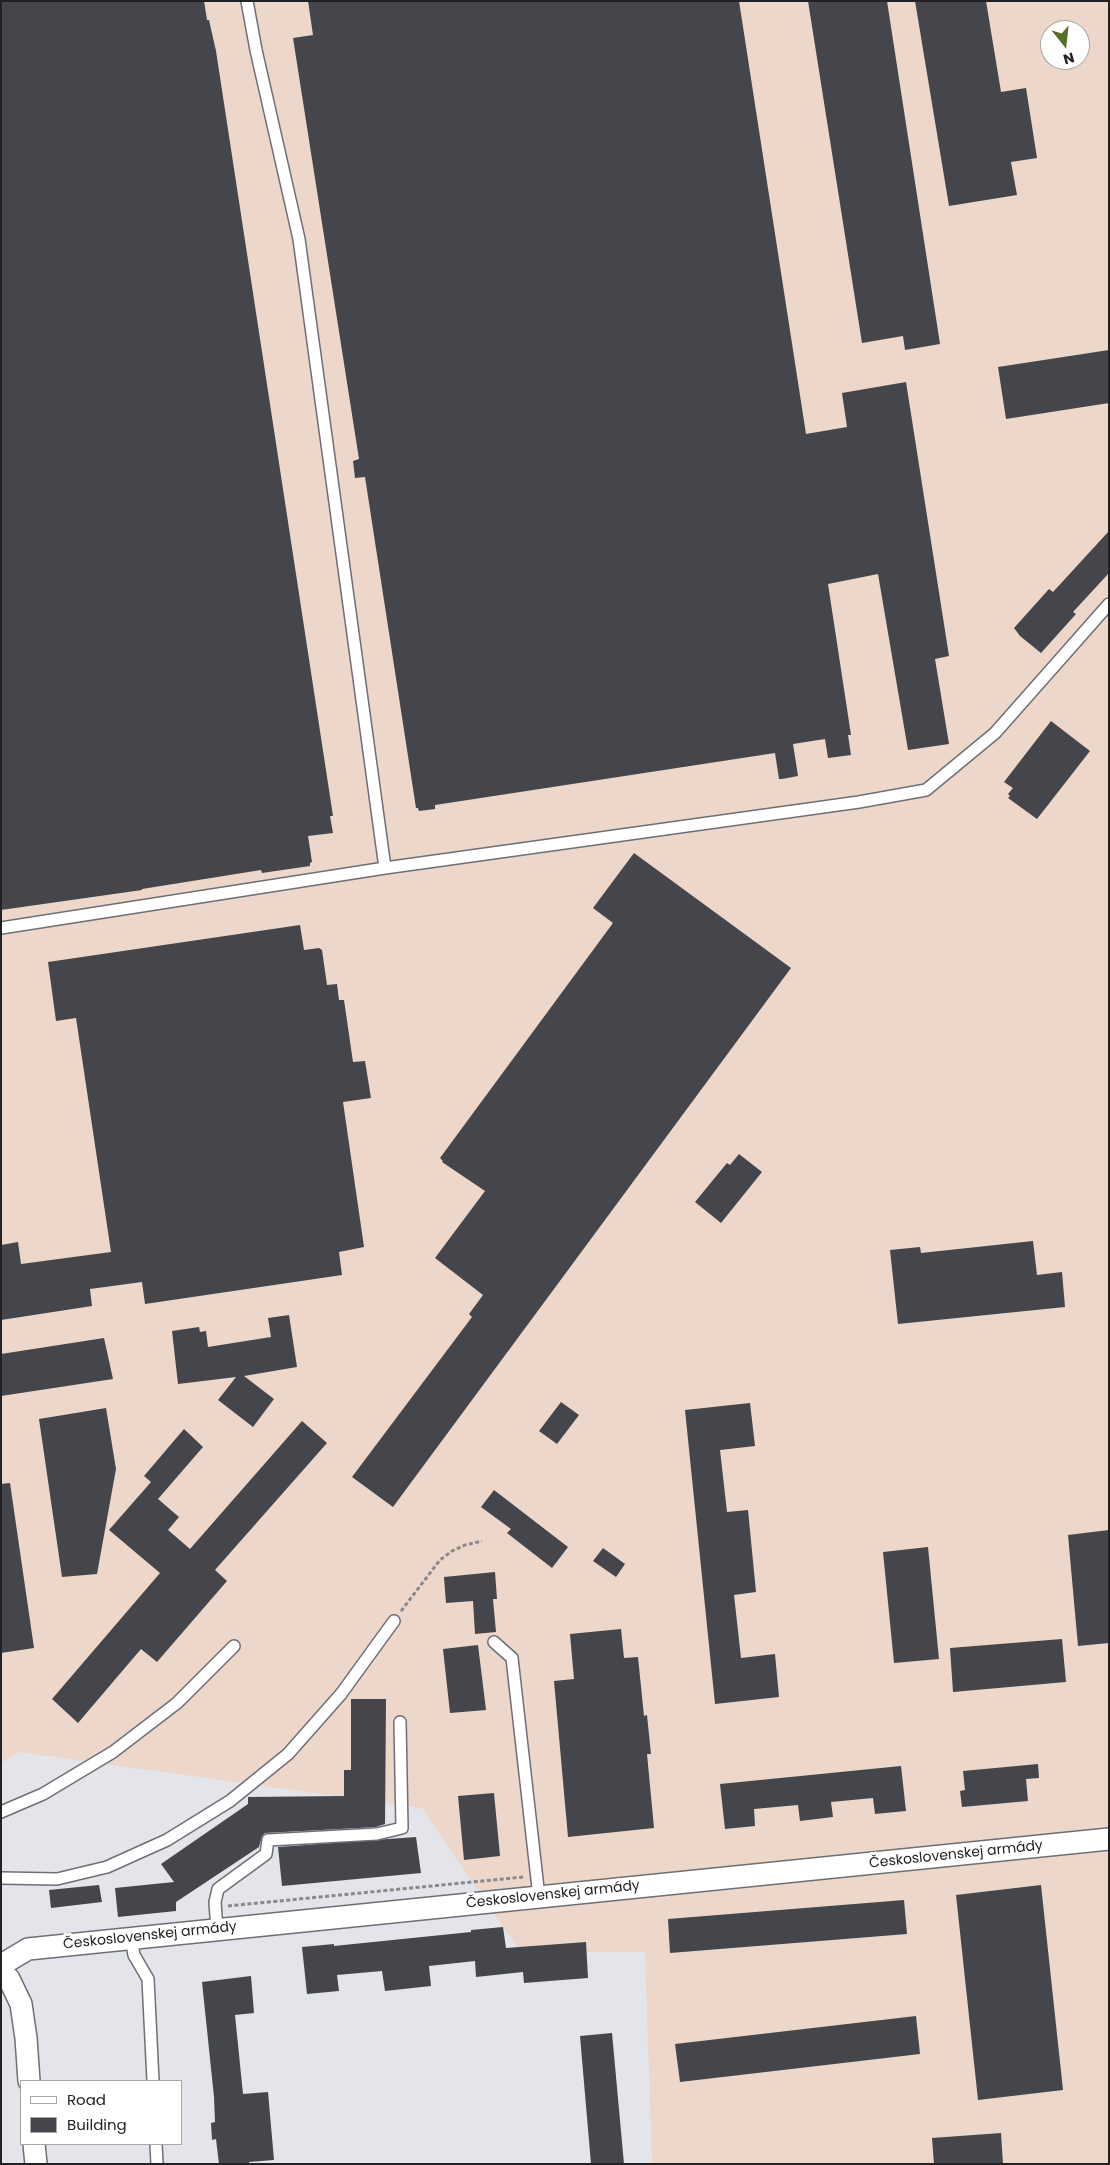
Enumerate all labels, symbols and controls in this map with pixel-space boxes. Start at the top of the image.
north arrow [1040,20,1090,70]
text: N [1061,47,1077,70]
street label: Československej armády [868,1838,1044,1872]
street label: Československej armády [465,1878,641,1912]
street label: Československej armády [62,1919,238,1953]
legend [20,2080,182,2145]
text: Road [67,2089,106,2110]
text: Building [67,2114,127,2135]

